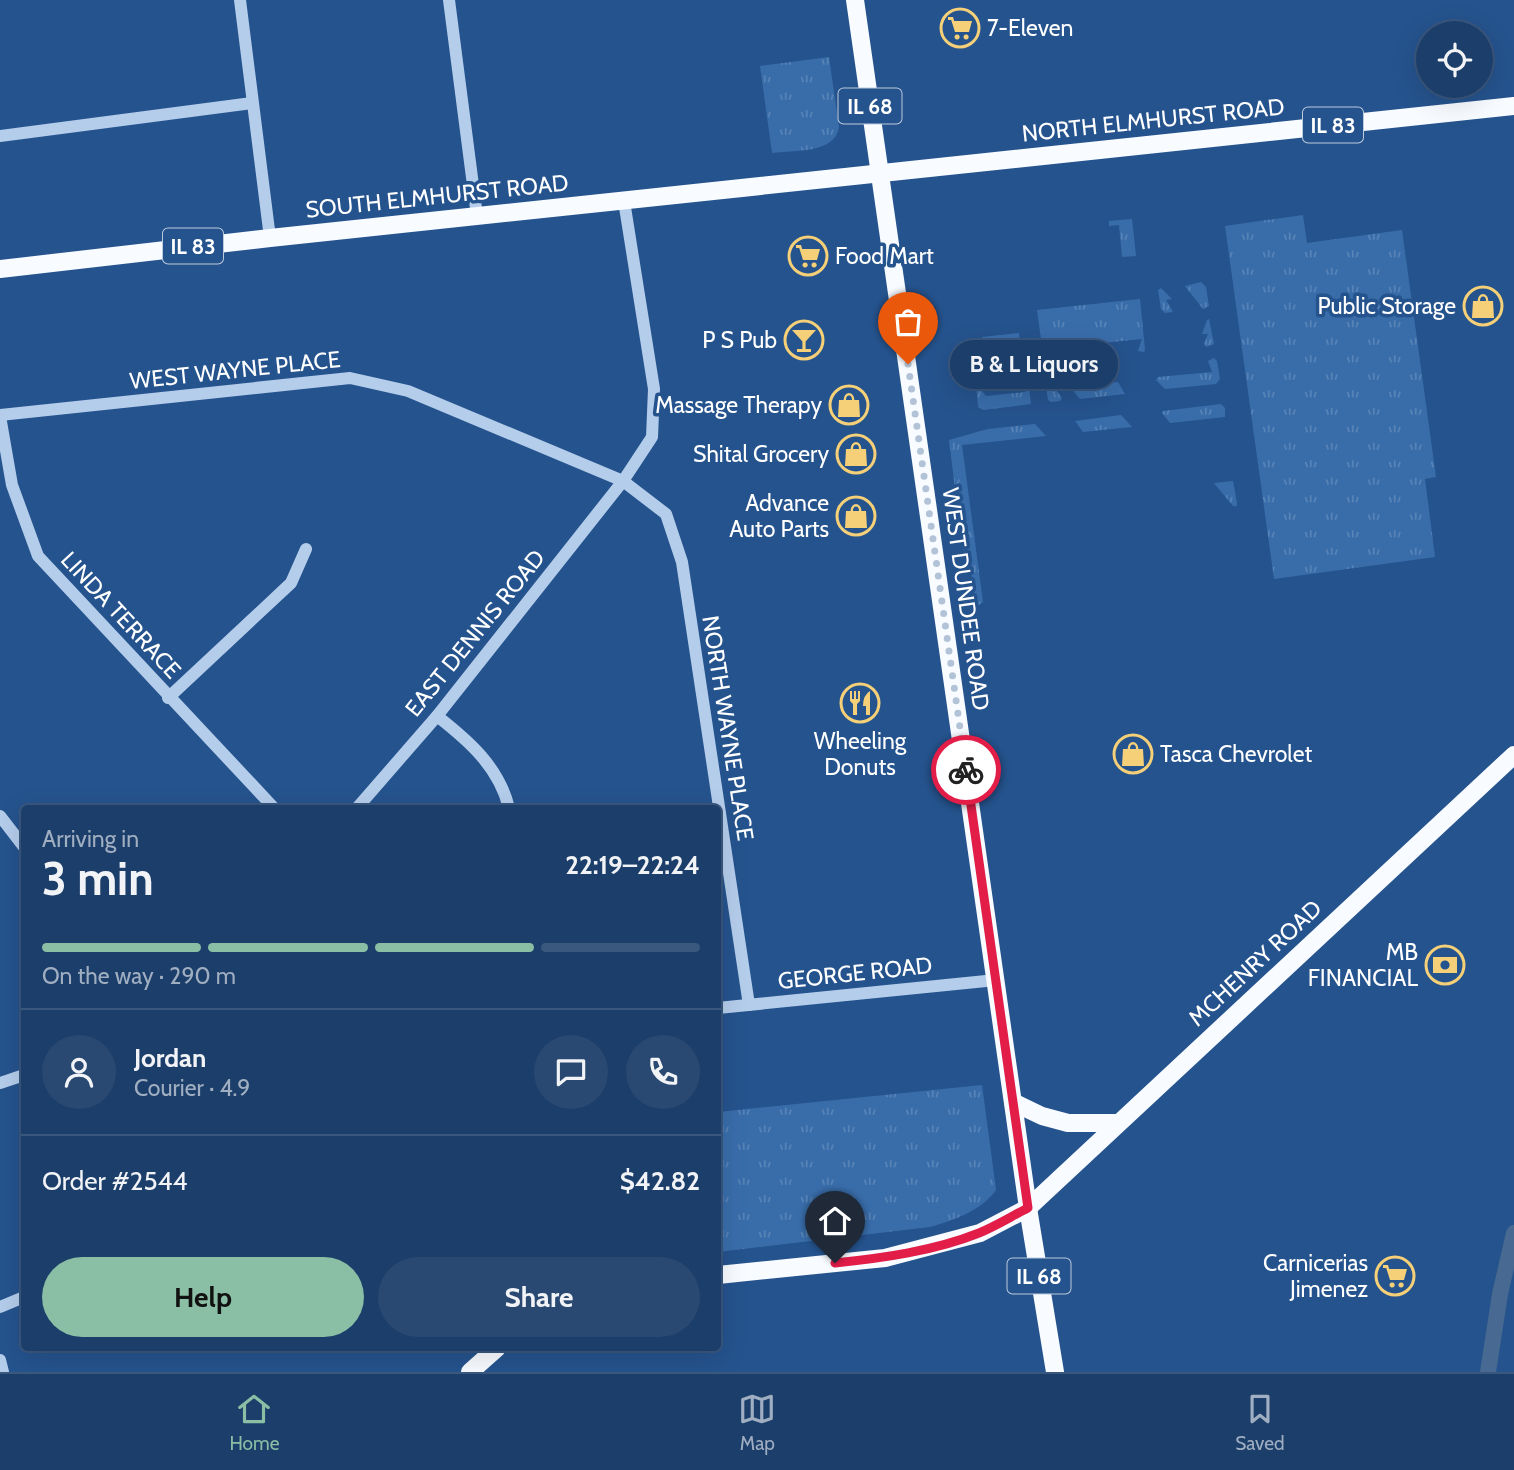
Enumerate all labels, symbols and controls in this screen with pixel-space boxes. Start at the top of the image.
supermarket icon: 7-Eleven [939,7,981,49]
place label: 7-Eleven [987,14,1073,42]
map controls [1416,21,1493,98]
button: locate [1416,21,1493,98]
road number: IL 68 [838,88,902,124]
street label: NORTH ELMHURST ROAD [1020,92,1286,148]
road number: IL 83 [1303,108,1363,142]
street label: SOUTH ELMHURST ROAD [304,168,570,224]
road number: IL 83 [163,229,223,264]
supermarket icon: Food Mart [787,235,829,277]
place label: Food Mart [835,242,934,270]
shop icon: Public Storage [1462,285,1504,327]
pin [878,292,938,364]
place label: Public Storage [1317,292,1456,320]
icon: bag [889,303,927,341]
bar icon: P S Pub [783,319,825,361]
place label: P S Pub [702,326,777,354]
callout: B & L Liquors [950,340,1118,388]
street label: WEST WAYNE PLACE [128,345,342,395]
text: B & L Liquors [969,350,1099,378]
shop icon: Massage Therapy [828,384,870,426]
place label: Massage Therapy [655,391,822,419]
shop icon: Shital Grocery [835,433,877,475]
place label: Shital Grocery [693,440,829,468]
street label: WEST DUNDEE ROAD [937,486,995,712]
place label: Advance Auto Parts [729,489,829,543]
shop icon: Advance Auto Parts [835,495,877,537]
street label: EAST DENNIS ROAD [399,544,551,722]
street label: LINDA TERRACE [55,546,187,684]
street label: NORTH WAYNE PLACE [696,614,760,842]
restaurant icon: Wheeling Donuts [839,682,881,724]
place label: Wheeling Donuts [814,727,907,781]
shop icon: Tasca Chevrolet [1112,733,1154,775]
courier [931,735,1001,805]
place label: Tasca Chevrolet [1160,740,1312,768]
icon: bike [947,751,985,789]
text: Arriving in [42,825,139,853]
text: 22:19–22:24 [565,849,700,881]
text: 3 min [42,851,154,907]
street label: MCHENRY ROAD [1183,894,1327,1032]
place label: MB FINANCIAL [1308,938,1418,992]
bank icon: MB FINANCIAL [1424,944,1466,986]
street label: GEORGE ROAD [776,951,934,995]
text: On the way · 290 m [42,962,236,990]
button: person [42,1035,116,1109]
button: chat [534,1035,608,1109]
button: phone [626,1035,700,1109]
text: Jordan [134,1042,206,1074]
text: Courier · 4.9 [134,1074,250,1102]
text: Order #2544 [42,1165,188,1197]
text: $42.82 [620,1165,700,1197]
pin [805,1191,865,1263]
icon: home [816,1202,854,1240]
place label: Carnicerias Jimenez [1263,1249,1368,1303]
supermarket icon: Carnicerias Jimenez [1374,1255,1416,1297]
button: Help [42,1257,364,1337]
button: Share [378,1257,700,1337]
road number: IL 68 [1007,1258,1070,1294]
tab: Home [229,1390,279,1455]
tab: Map [738,1390,776,1455]
tab: Saved [1235,1390,1285,1455]

